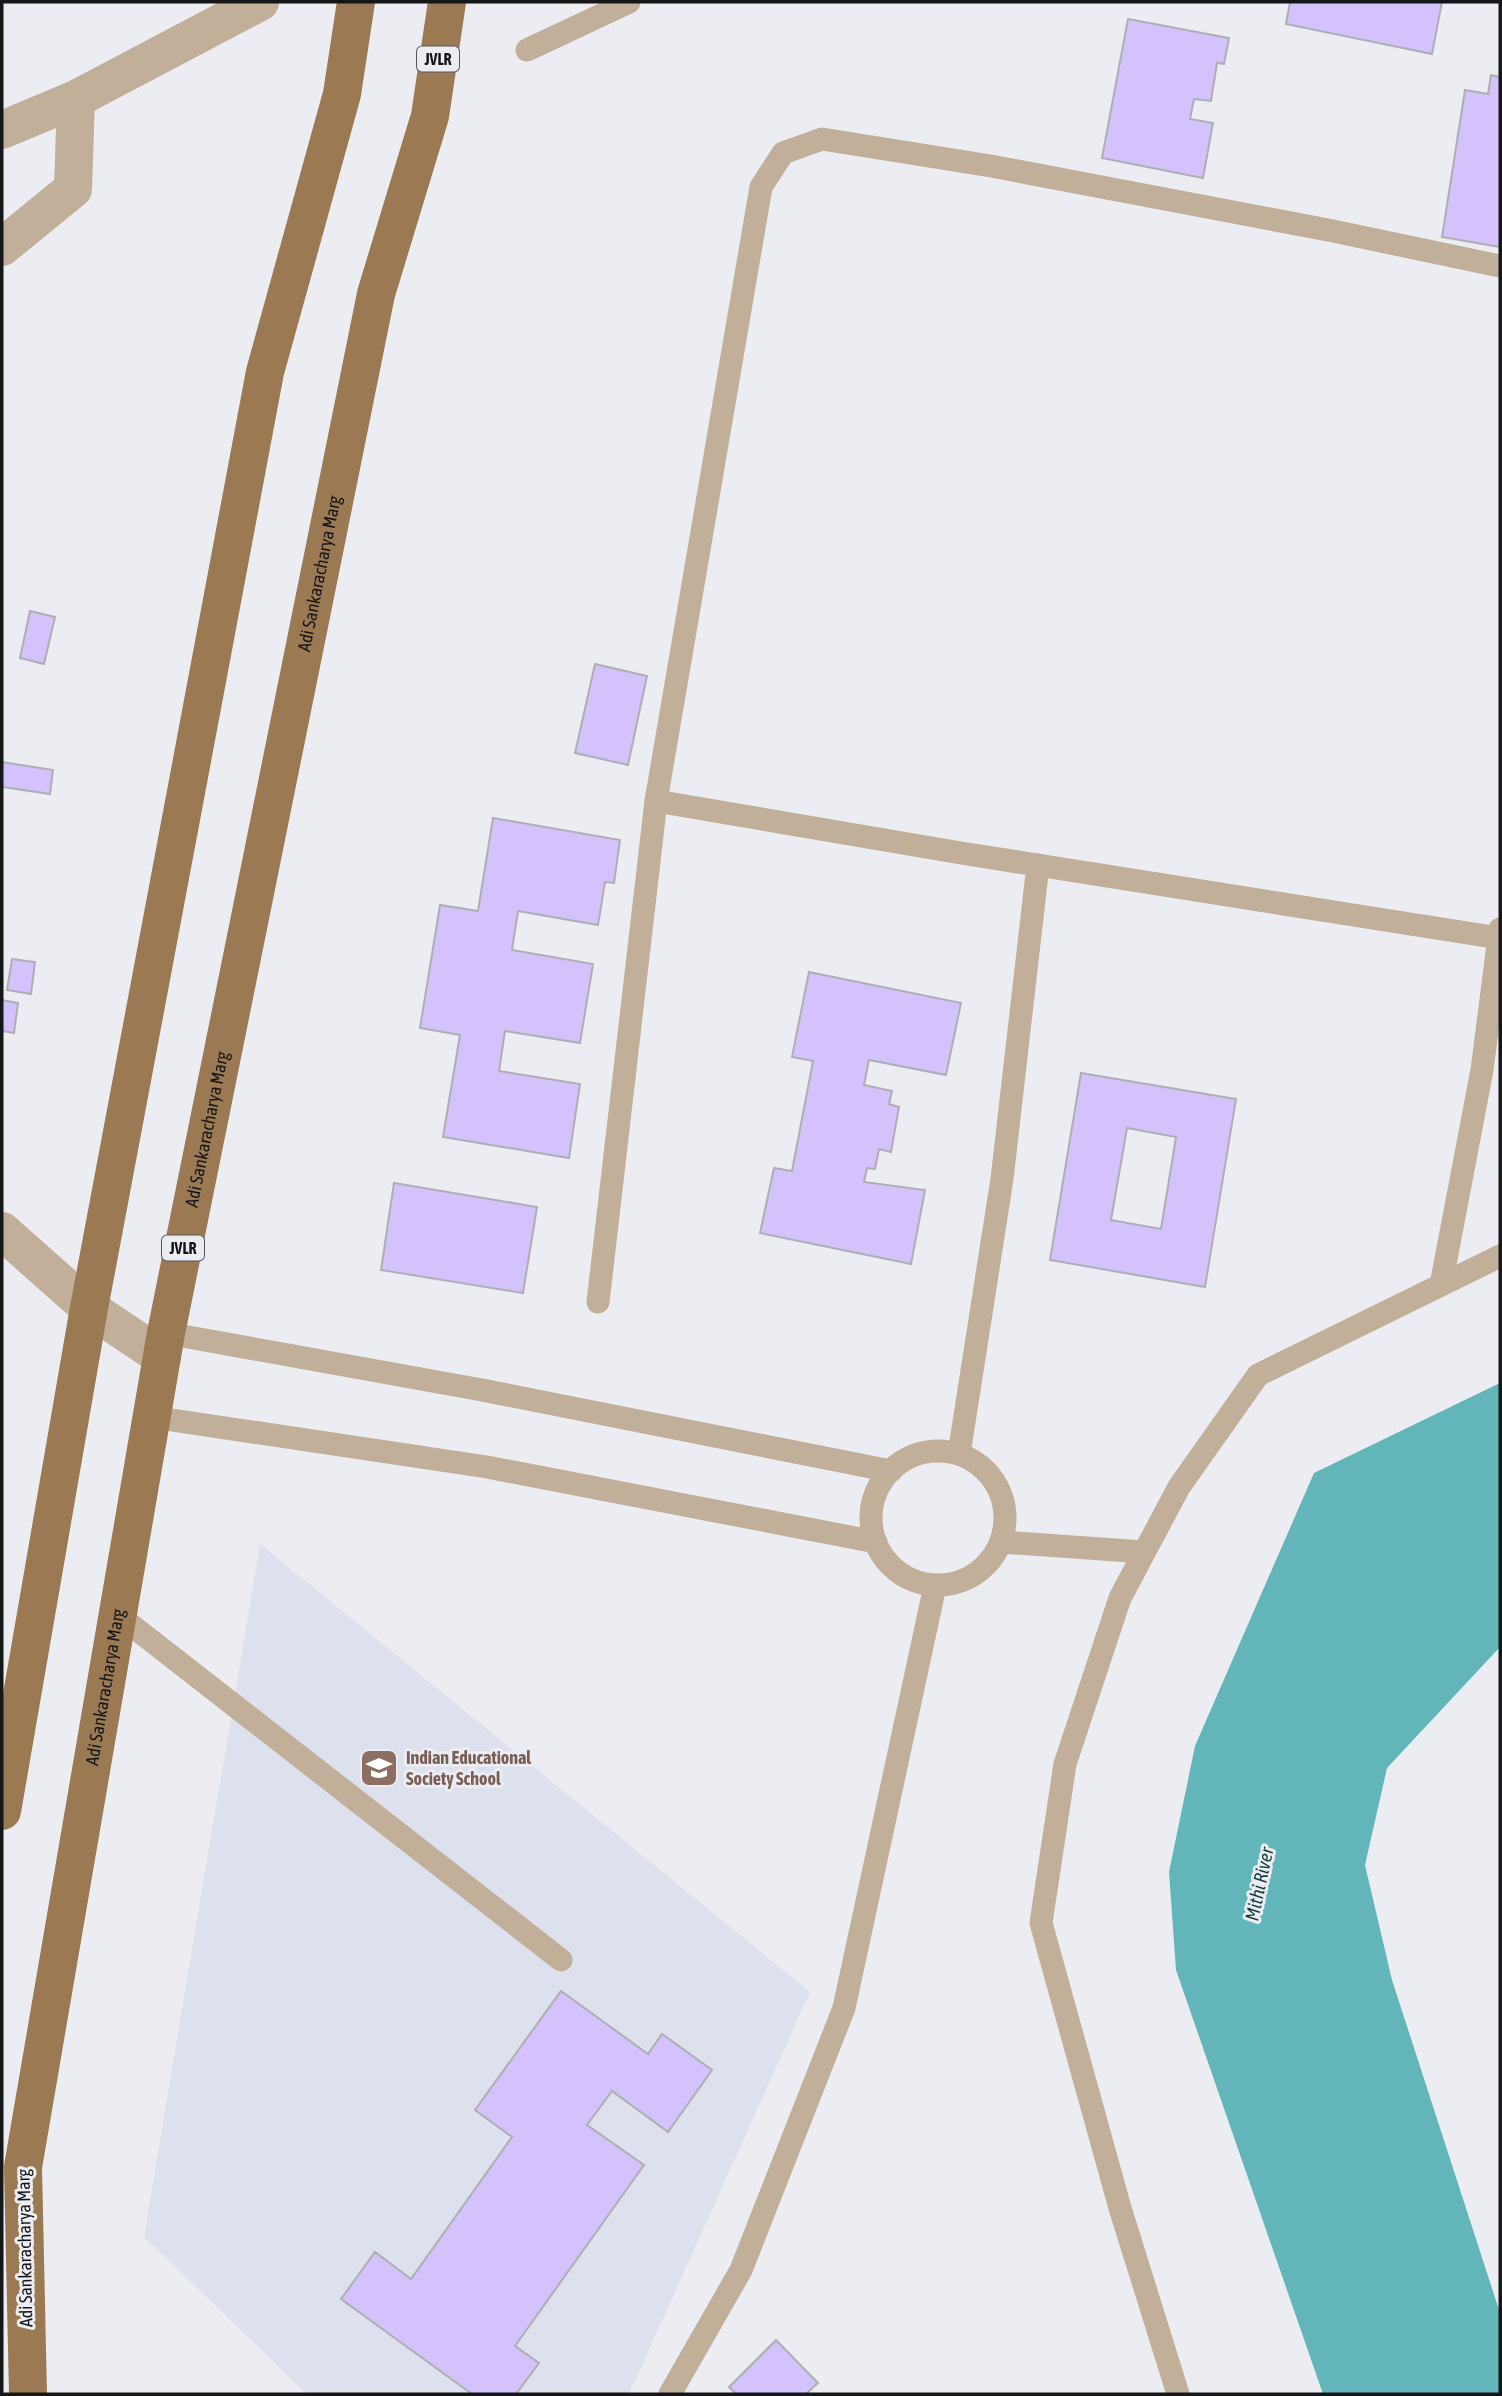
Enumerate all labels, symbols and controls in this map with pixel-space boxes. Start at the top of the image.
road number: JVLR [417,46,459,72]
street label: Adi Sankaracharya Marg [293,494,345,653]
street label: Adi Sankaracharya Marg [181,1049,233,1209]
road number: JVLR [162,1236,204,1260]
street label: Adi Sankaracharya Marg [81,1607,129,1767]
school or university icon: Indian Educational Society School [358,1747,400,1789]
place label: Indian Educational Society School [406,1747,531,1789]
water label: Mithi River [1240,1844,1278,1923]
street label: Adi Sankaracharya Marg [13,2168,36,2327]

